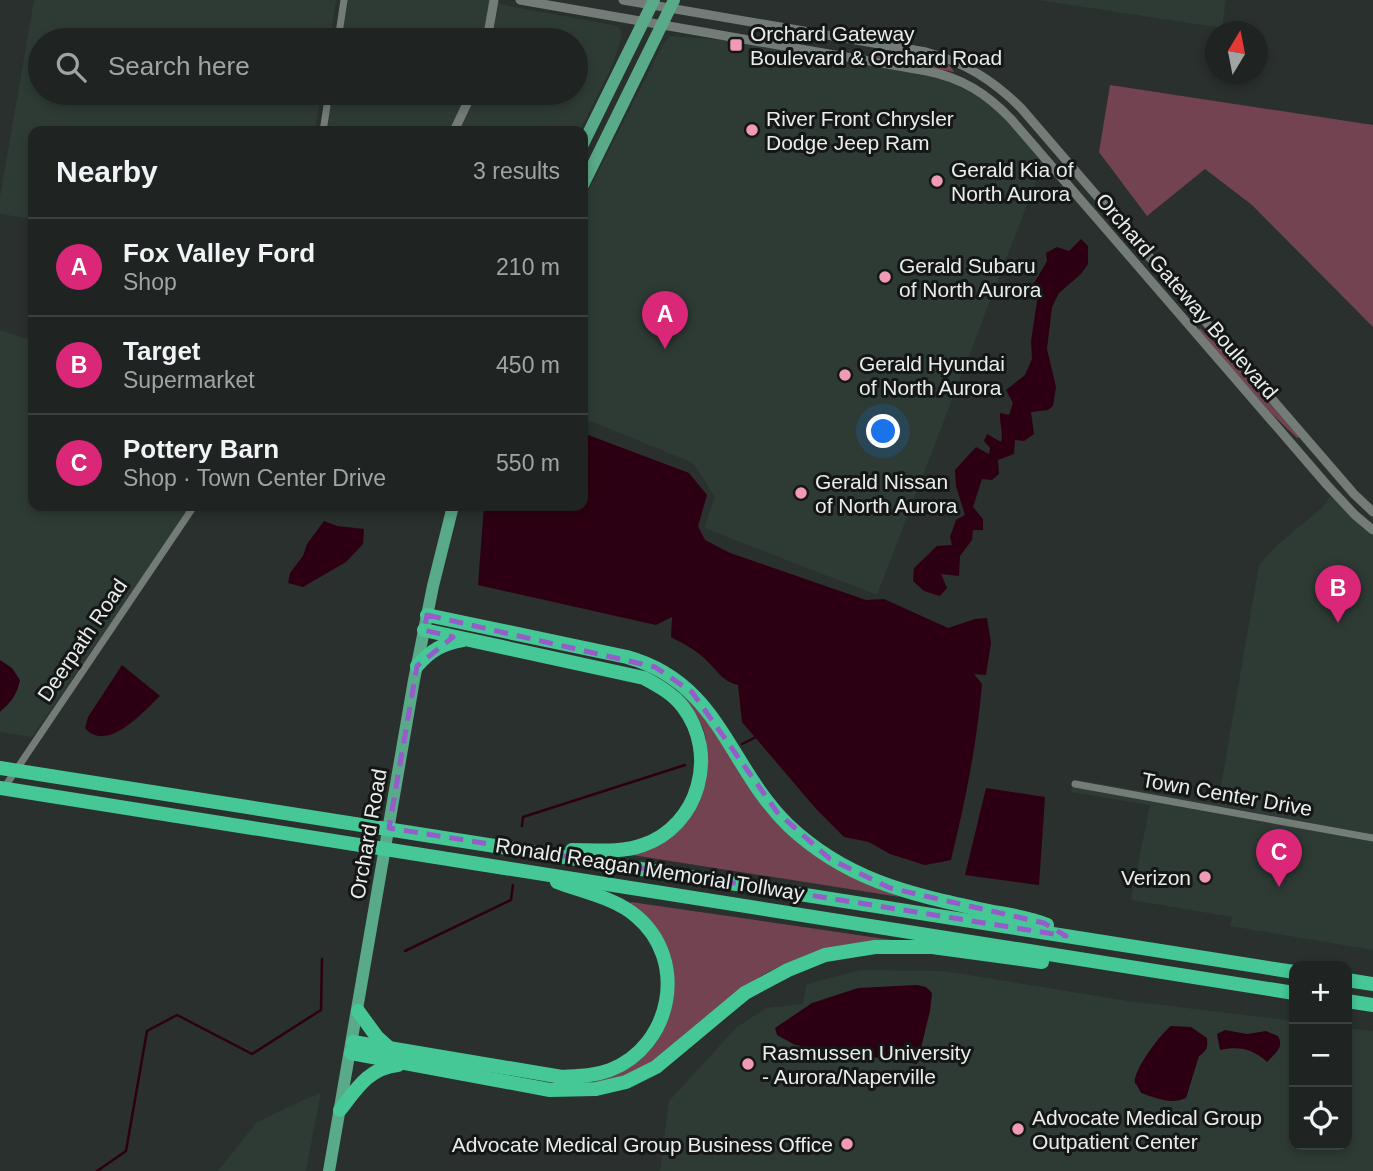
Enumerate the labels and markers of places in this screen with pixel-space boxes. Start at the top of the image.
place label: Orchard Gateway Boulevard & Orchard Road [750,22,1002,69]
marker: Orchard Gateway Boulevard & Orchard Road [728,37,744,53]
place label: River Front Chrysler Dodge Jeep Ram [766,107,954,154]
marker: River Front Chrysler Dodge Jeep Ram [744,122,760,138]
place label: Gerald Kia of North Aurora [951,158,1074,205]
marker: Gerald Kia of North Aurora [929,173,945,189]
place label: Gerald Subaru of North Aurora [899,254,1042,301]
marker: Gerald Subaru of North Aurora [877,269,893,285]
pin: A [642,291,688,349]
place label: Gerald Hyundai of North Aurora [859,352,1005,399]
marker: Gerald Hyundai of North Aurora [837,367,853,383]
place label: Gerald Nissan of North Aurora [815,470,958,517]
marker: Gerald Nissan of North Aurora [793,485,809,501]
pin: B [1315,565,1361,623]
pin: C [1256,829,1302,887]
place label: Verizon [1121,866,1191,889]
marker: Verizon [1197,869,1213,885]
place label: Rasmussen University - Aurora/Naperville [762,1041,971,1088]
marker: Rasmussen University - Aurora/Naperville [740,1056,756,1072]
place label: Advocate Medical Group Outpatient Center [1032,1106,1262,1153]
marker: Advocate Medical Group Outpatient Center [1010,1121,1026,1137]
place label: Advocate Medical Group Business Office [452,1133,833,1156]
marker: Advocate Medical Group Business Office [839,1136,855,1152]

